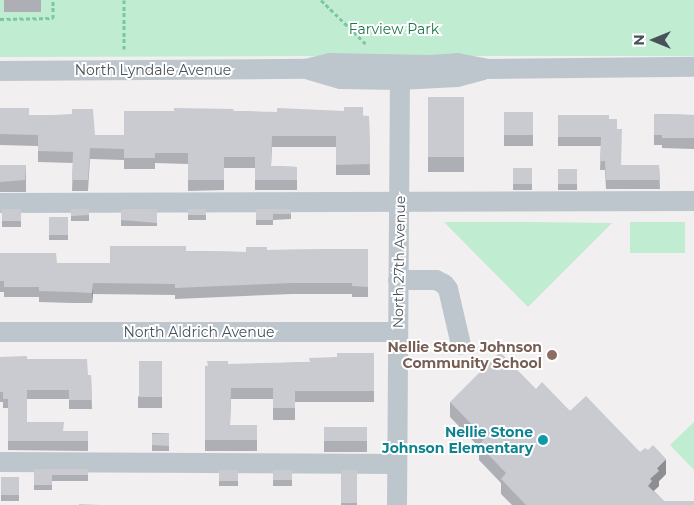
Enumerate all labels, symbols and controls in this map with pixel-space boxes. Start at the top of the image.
north arrow [629,15,679,65]
park label: Farview Park [349,21,439,37]
text: N [630,34,648,46]
street label: North Lyndale Avenue [75,62,231,78]
street label: North 27th Avenue [389,196,409,328]
street label: North Aldrich Avenue [123,324,275,340]
place label: Nellie Stone Johnson Community School [388,339,542,372]
marker: Nellie Stone Johnson Community School [546,349,558,361]
place label: Nellie Stone Johnson Elementary [382,424,533,457]
marker: Nellie Stone Johnson Elementary [537,434,549,446]

